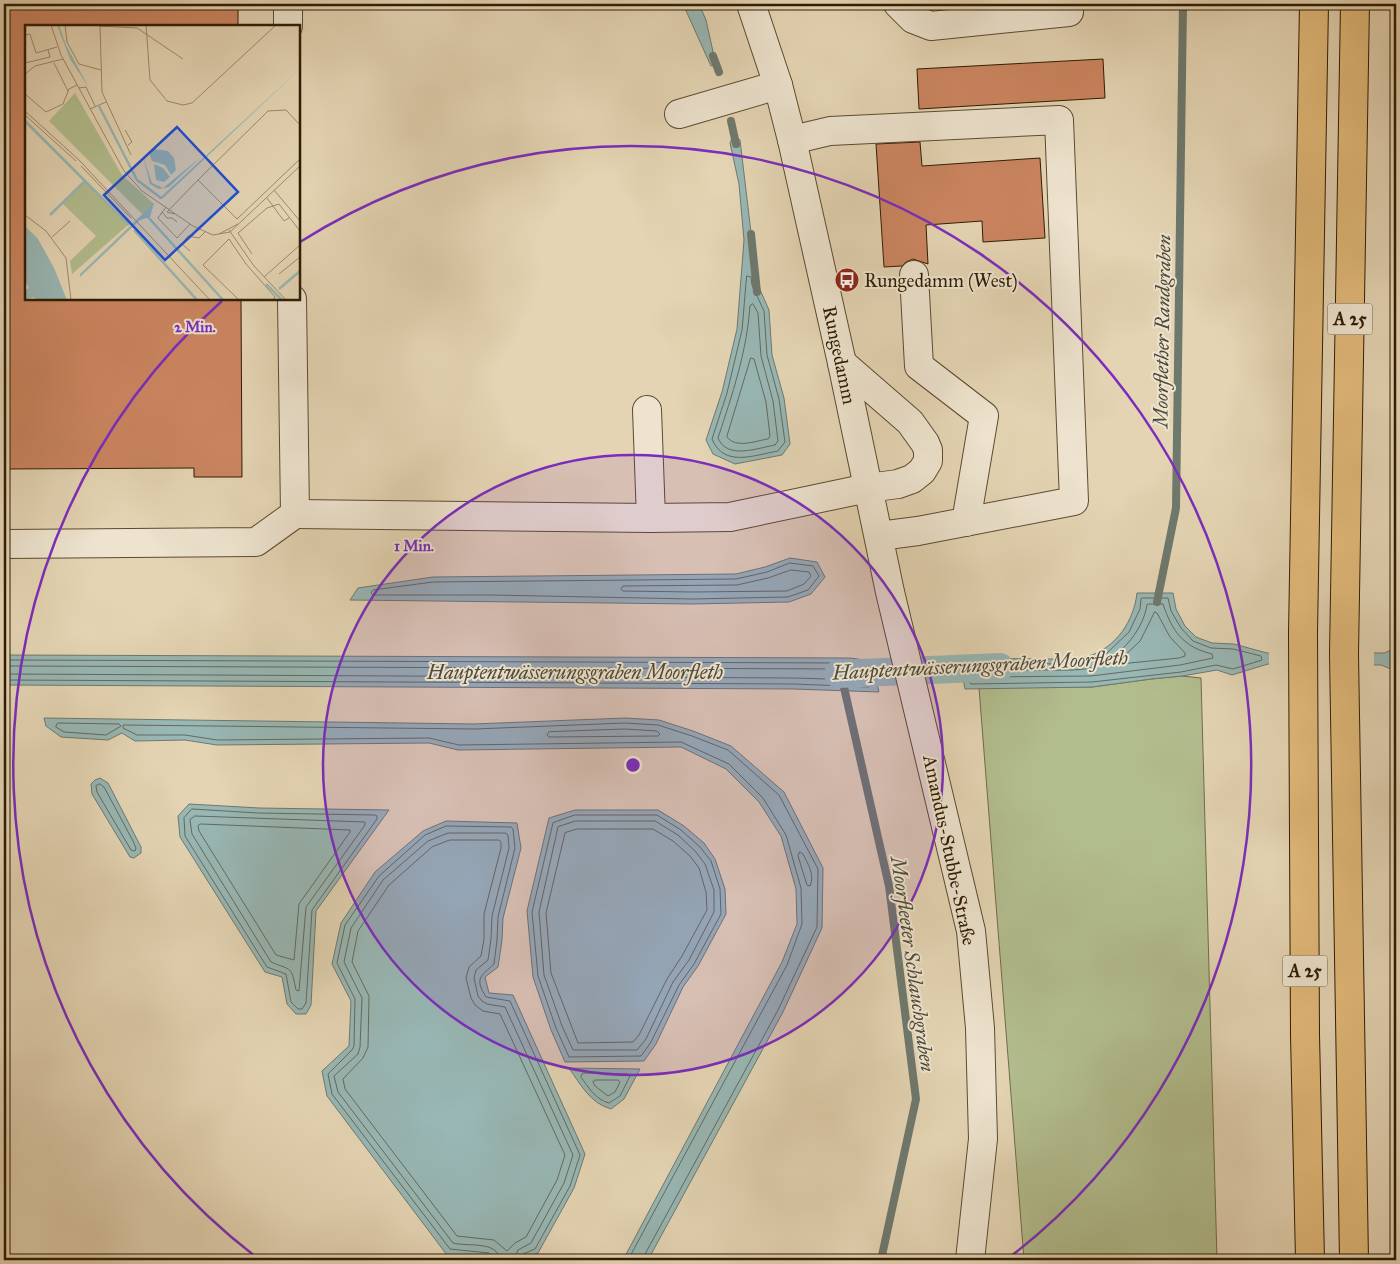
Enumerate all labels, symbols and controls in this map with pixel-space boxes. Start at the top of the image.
inset map [25,25,300,300]
water label: Moorflether Randgraben [1148,234,1178,430]
bus stop icon: Rungedamm (West) [834,267,860,293]
place label: Rungedamm (West) [864,269,1018,293]
street label: Rungedamm [817,304,861,407]
road number: A 25 [1328,304,1372,334]
text: 2 Min. [174,318,216,336]
text: 1 Min. [394,537,434,555]
water label: Hauptentwässerungsgraben Moorfleth [830,645,1129,687]
water label: Hauptentwässerungsgraben Moorfleth [426,660,723,686]
street label: Amandus-Stubbe-Straße [918,752,981,947]
centre of rings [624,756,642,774]
water label: Moorfleeter Schlauchgraben [884,853,940,1074]
road number: A 25 [1282,956,1328,986]

